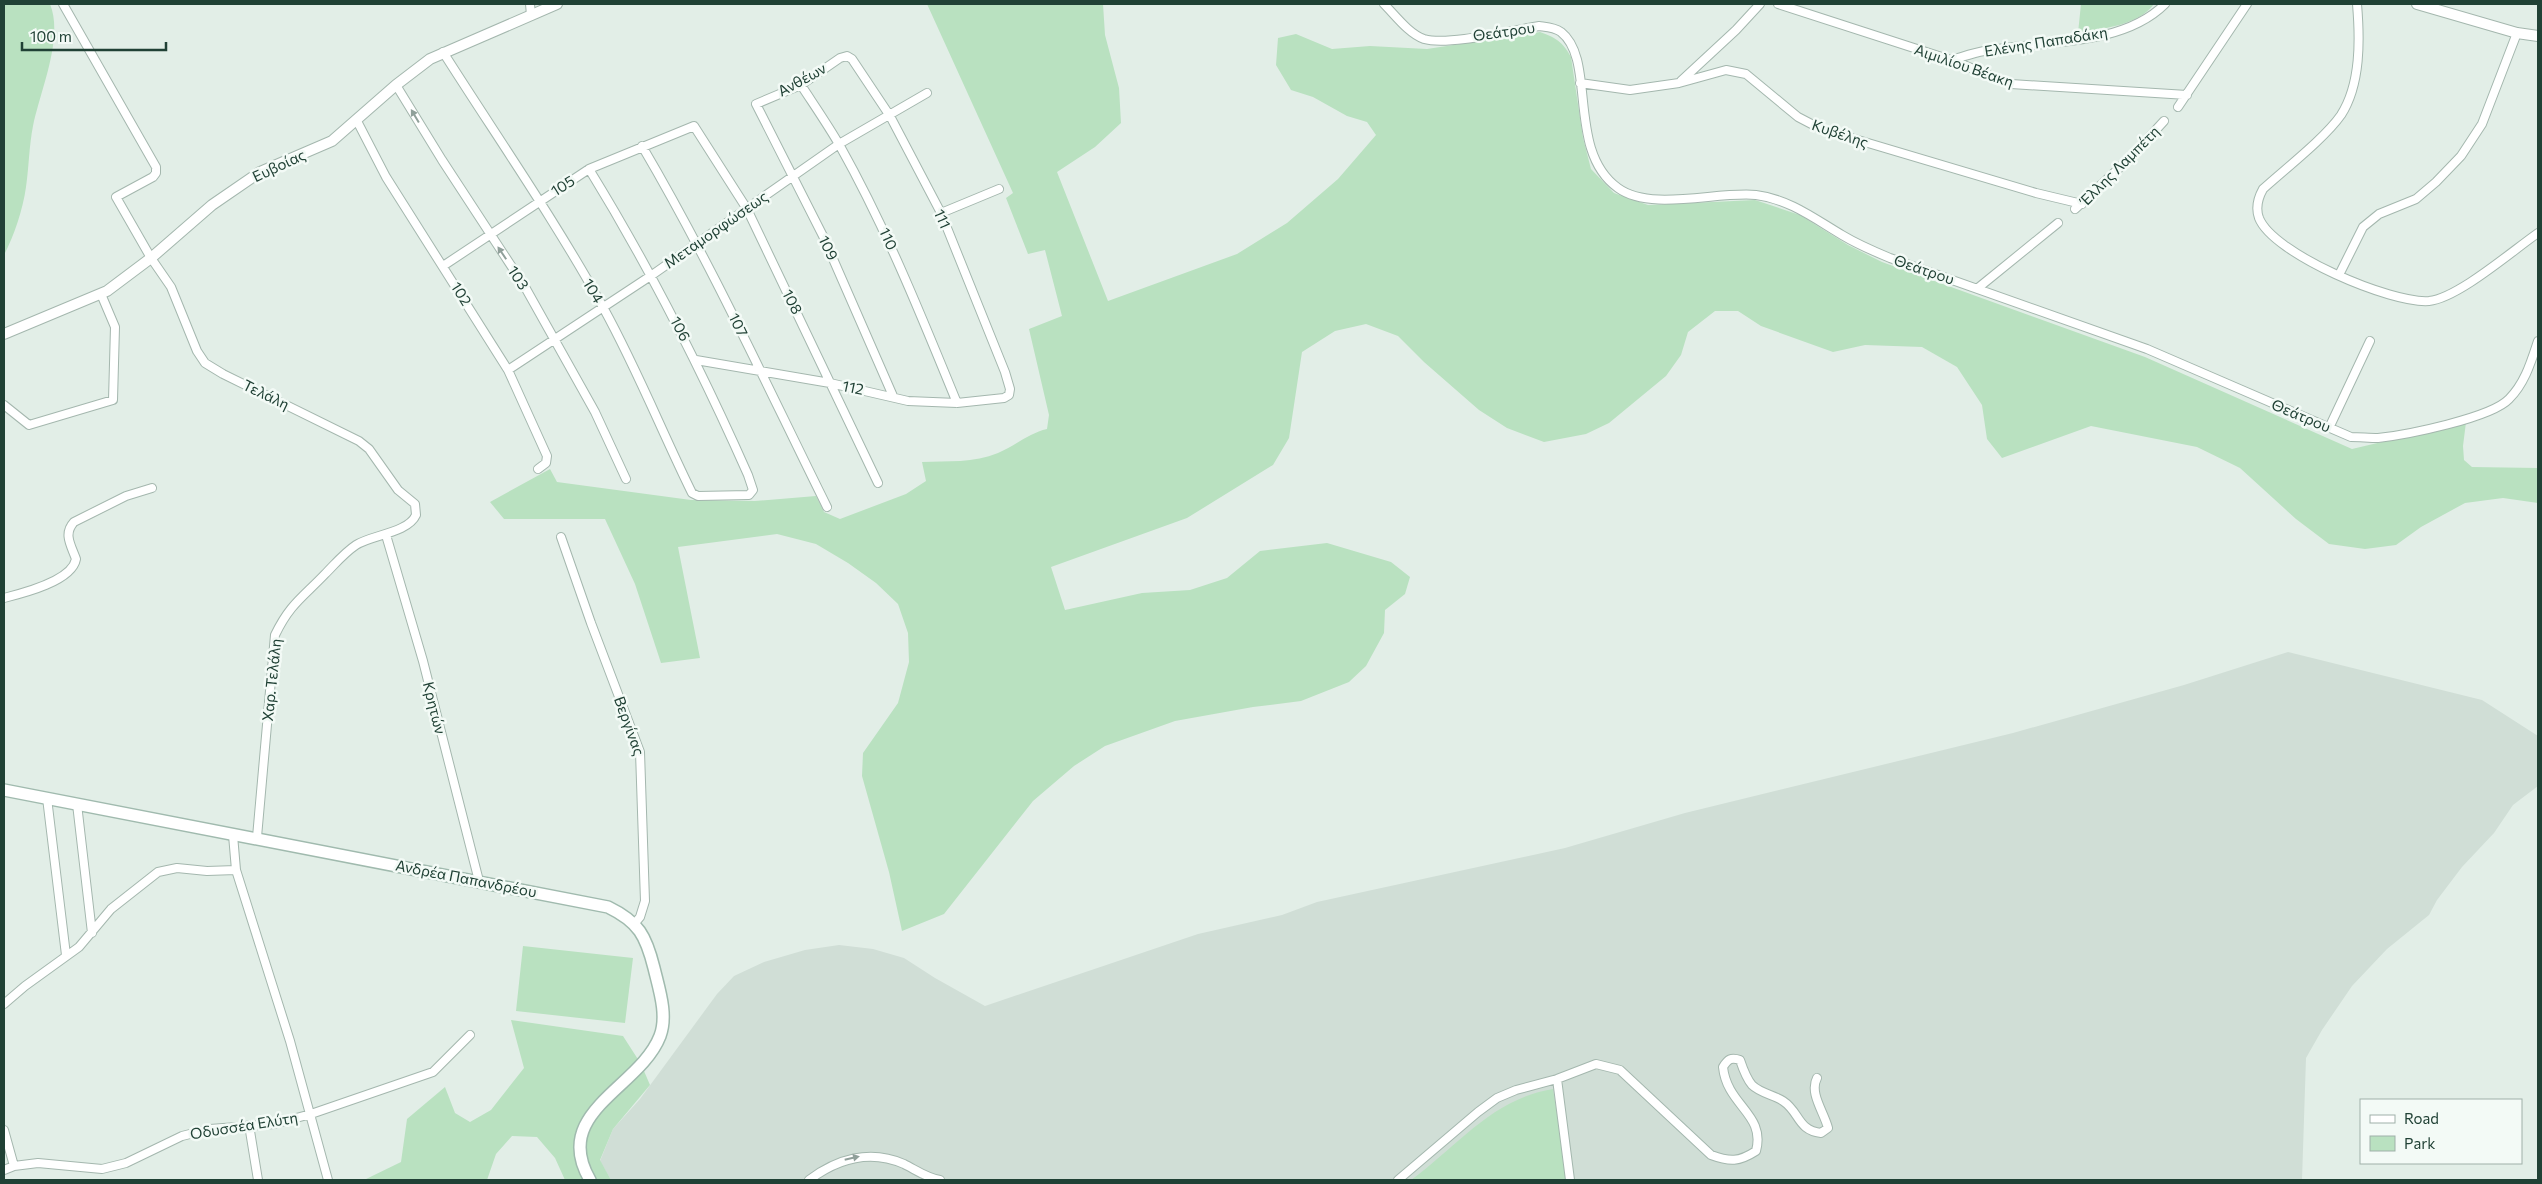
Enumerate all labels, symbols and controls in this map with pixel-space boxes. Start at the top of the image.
street label: Θεάτρου [1472,18,1536,44]
scale bar [22,20,166,52]
street label: Ελένης Παπαδάκη [1983,22,2109,60]
text: 100 m [30,27,72,45]
street label: Αιμιλίου Βέακη [1912,40,2016,90]
street label: Ανθέων [774,58,829,100]
one-way arrow [411,109,420,122]
street label: Κυβέλης [1810,115,1871,151]
street label: Έλλης Λαμπέτη [2074,122,2163,210]
street label: Ευβοίας [249,145,308,185]
street label: 105 [547,171,578,199]
street label: Μεταμορφώσεως [660,187,771,272]
street label: 111 [931,206,955,231]
street label: 110 [876,225,902,253]
street label: 109 [815,232,842,263]
one-way arrow [497,246,507,260]
street label: Θεάτρου [1892,250,1957,288]
street label: 103 [505,262,533,293]
street label: 104 [580,275,608,306]
street label: 102 [448,278,476,309]
street label: 108 [779,286,807,317]
street label: 107 [726,310,752,339]
street label: 106 [667,313,695,344]
street label: Τελάλη [240,375,293,413]
street label: 112 [841,376,865,398]
street label: Θεάτρου [2269,395,2334,436]
street label: Χαρ. Τελάλη [258,638,284,722]
street label: Κρητών [420,680,450,736]
street label: Βεργίνας [611,694,649,758]
street label: Ανδρέα Παπανδρέου [394,856,538,901]
legend [2360,1099,2522,1164]
street label: Οδυσσέα Ελύτη [189,1108,299,1142]
text: Road [2404,1109,2439,1127]
text: Park [2404,1134,2435,1152]
one-way arrow [844,1154,859,1162]

